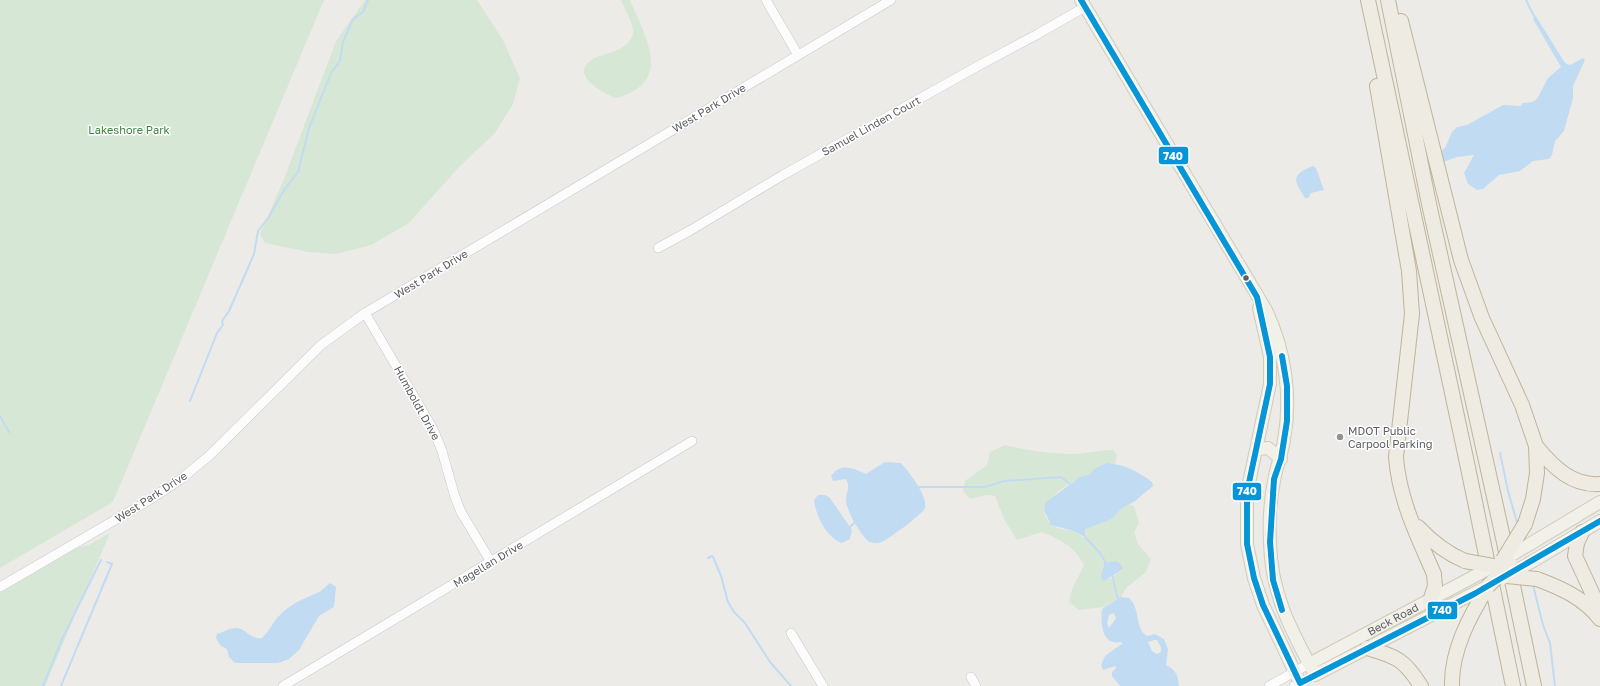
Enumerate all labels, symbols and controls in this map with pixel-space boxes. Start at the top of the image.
street label: West Park Drive [670,81,748,135]
street label: Samuel Linden Court [819,93,922,158]
park label: Lakeshore Park [88,123,170,136]
line badge: 740 [1158,146,1189,165]
text: 740 [1163,149,1183,162]
street label: West Park Drive [392,247,470,301]
unlabelled marker [1241,273,1251,283]
street label: Humboldt Drive [392,363,443,442]
place label: MDOT Public Carpool Parking [1348,424,1433,450]
marker: MDOT Public Carpool Parking [1335,432,1345,442]
street label: West Park Drive [112,468,189,525]
line badge: 740 [1232,482,1262,501]
text: 740 [1237,484,1257,497]
street label: Magellan Drive [451,538,525,589]
street label: Beck Road [1365,600,1420,638]
line badge: 740 [1427,601,1458,620]
text: 740 [1432,603,1452,616]

